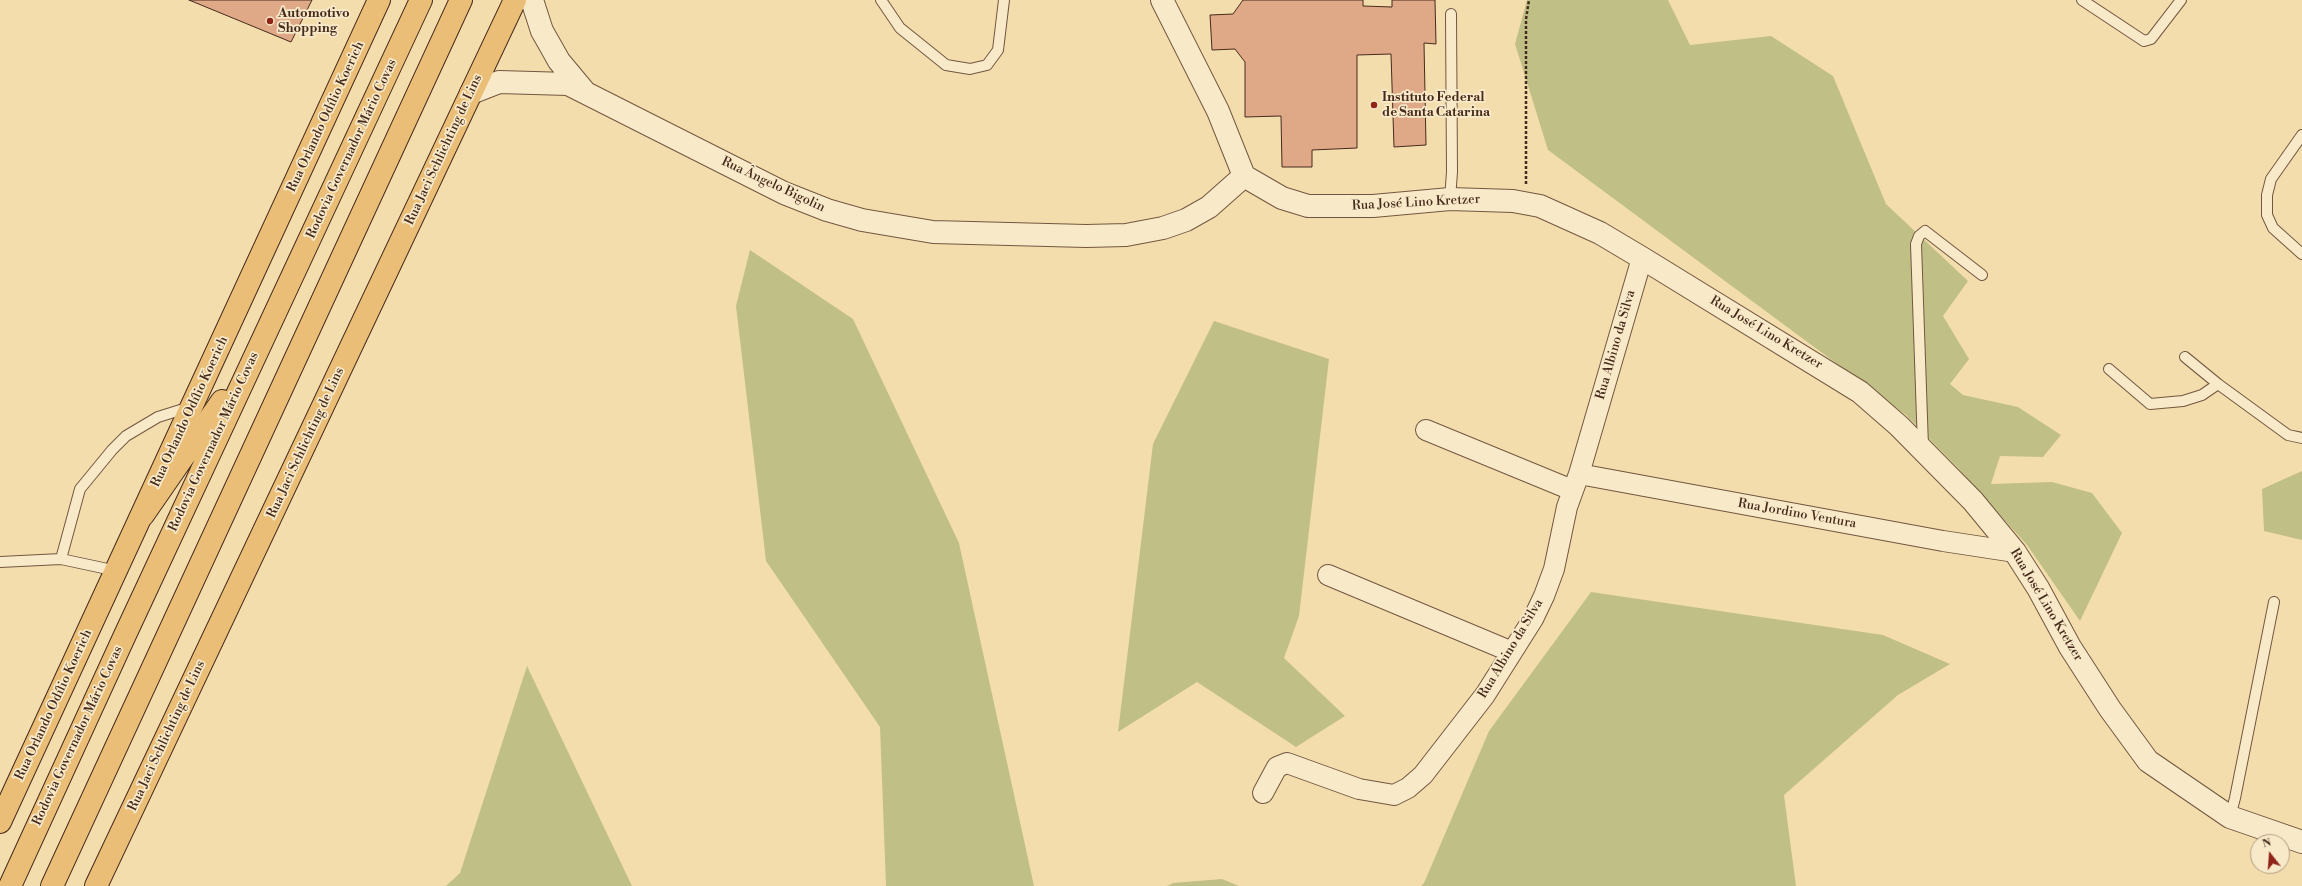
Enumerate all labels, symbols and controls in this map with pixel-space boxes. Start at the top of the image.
place label: Automotivo Shopping [278,6,350,37]
marker: Automotivo Shopping [265,16,275,26]
street label: Rua Orlando Odílio Koerich [284,39,368,195]
street label: Rodovia Governador Mário Covas [303,57,401,241]
street label: Rua Jaci Schlichting de Lins [402,72,486,228]
place label: Instituto Federal de Santa Catarina [1382,90,1490,121]
marker: Instituto Federal de Santa Catarina [1369,100,1379,110]
street label: Rua Ângelo Bigolin [719,154,827,216]
street label: Rua José Lino Kretzer [1351,192,1481,214]
street label: Rua Albino da Silva [1593,288,1639,402]
street label: Rua José Lino Kretzer [1707,293,1825,373]
street label: Rua Orlando Odílio Koerich [148,334,232,490]
street label: Rodovia Governador Mário Covas [165,350,263,534]
street label: Rua Jaci Schlichting de Lins [264,365,348,521]
street label: Rua Jordino Ventura [1737,496,1857,532]
street label: Rua José Lino Kretzer [2006,546,2086,664]
street label: Rua Albino da Silva [1475,596,1547,702]
street label: Rua Orlando Odílio Koerich [12,627,96,783]
street label: Rodovia Governador Mário Covas [29,644,127,828]
street label: Rua Jaci Schlichting de Lins [125,658,209,814]
north arrow [2250,834,2290,874]
text: N [2261,836,2273,851]

